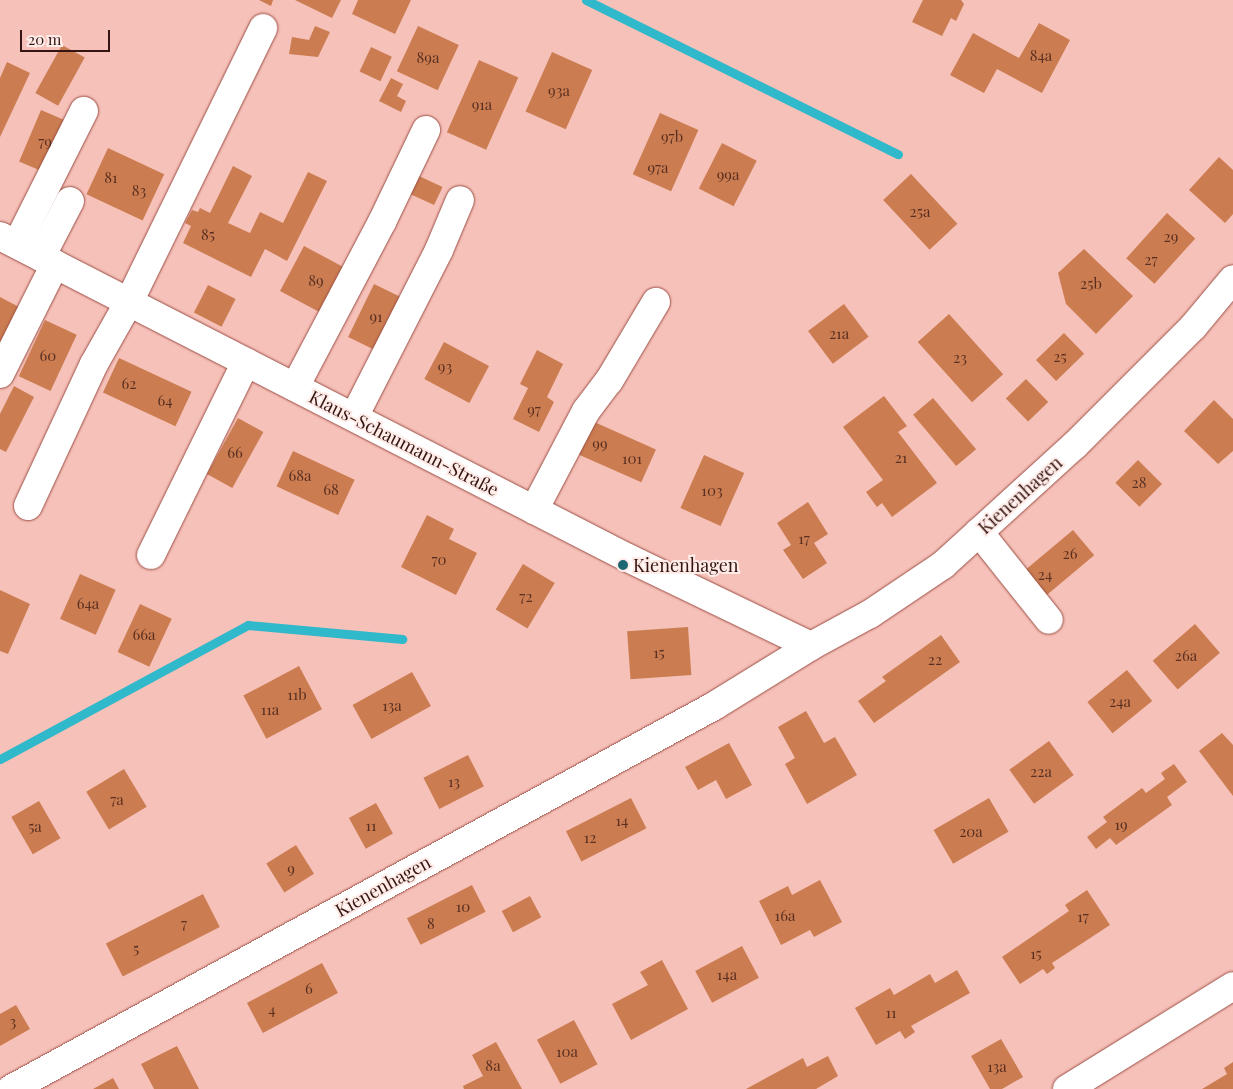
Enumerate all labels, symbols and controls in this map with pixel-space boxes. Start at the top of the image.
scale bar [22,20,112,52]
text: 20 m [28,29,61,49]
house number: 84a [1030,47,1052,65]
house number: 89a [417,49,439,67]
house number: 93a [548,82,570,100]
house number: 91a [472,96,492,114]
house number: 97b [661,128,683,146]
house number: 79 [38,133,52,151]
house number: 97a [647,159,669,177]
house number: 99a [717,166,739,184]
house number: 81 [104,169,118,187]
house number: 83 [132,182,146,200]
house number: 25a [910,203,930,221]
house number: 85 [201,226,215,244]
house number: 29 [1164,228,1178,246]
house number: 27 [1144,251,1158,269]
house number: 89 [308,272,324,290]
house number: 25b [1080,275,1102,293]
house number: 91 [369,308,383,326]
house number: 21a [829,325,849,343]
house number: 60 [40,347,56,365]
house number: 25 [1053,348,1067,366]
house number: 23 [953,349,967,367]
house number: 93 [438,358,452,376]
house number: 62 [122,375,136,393]
street label: Klaus-Schaumann-Straße [306,386,502,500]
house number: 64 [157,392,173,410]
house number: 97 [527,401,541,419]
house number: 99 [592,435,608,453]
house number: 66 [227,444,243,462]
house number: 21 [895,449,907,467]
house number: 101 [622,450,642,468]
street label: Kienenhagen [974,452,1066,538]
house number: 68a [288,467,312,485]
house number: 28 [1132,474,1146,492]
house number: 68 [323,481,339,499]
house number: 103 [701,482,723,500]
house number: 17 [798,530,810,548]
house number: 26 [1063,545,1077,563]
house number: 70 [431,551,447,569]
place label: Kienenhagen [633,554,738,576]
marker: Kienenhagen [617,559,629,571]
house number: 24 [1038,566,1052,584]
house number: 72 [519,588,533,606]
house number: 64a [77,595,99,613]
house number: 66a [133,626,155,644]
house number: 15 [653,644,665,662]
house number: 26a [1175,647,1197,665]
house number: 22 [928,651,942,669]
house number: 11b [287,686,307,704]
house number: 24a [1109,693,1131,711]
house number: 13a [382,697,402,715]
house number: 11a [261,701,279,719]
house number: 22a [1030,763,1052,781]
house number: 13 [448,773,460,791]
house number: 7a [110,791,124,809]
house number: 14 [616,812,628,830]
house number: 19 [1114,816,1128,834]
house number: 11 [365,817,377,835]
house number: 5a [28,818,42,836]
house number: 20a [959,823,983,841]
house number: 12 [584,829,596,847]
street label: Kienenhagen [332,851,434,921]
house number: 9 [287,860,295,878]
house number: 10 [456,898,470,916]
house number: 16a [775,907,795,925]
house number: 17 [1077,908,1089,926]
house number: 7 [181,915,187,933]
house number: 8 [427,915,435,933]
house number: 5 [133,940,139,958]
house number: 15 [1030,945,1042,963]
house number: 14a [717,966,737,984]
house number: 6 [305,980,313,998]
house number: 4 [268,1001,276,1019]
house number: 11 [885,1004,897,1022]
house number: 3 [10,1013,16,1031]
house number: 10a [556,1043,578,1061]
house number: 8a [485,1057,501,1075]
house number: 13a [987,1058,1007,1076]

